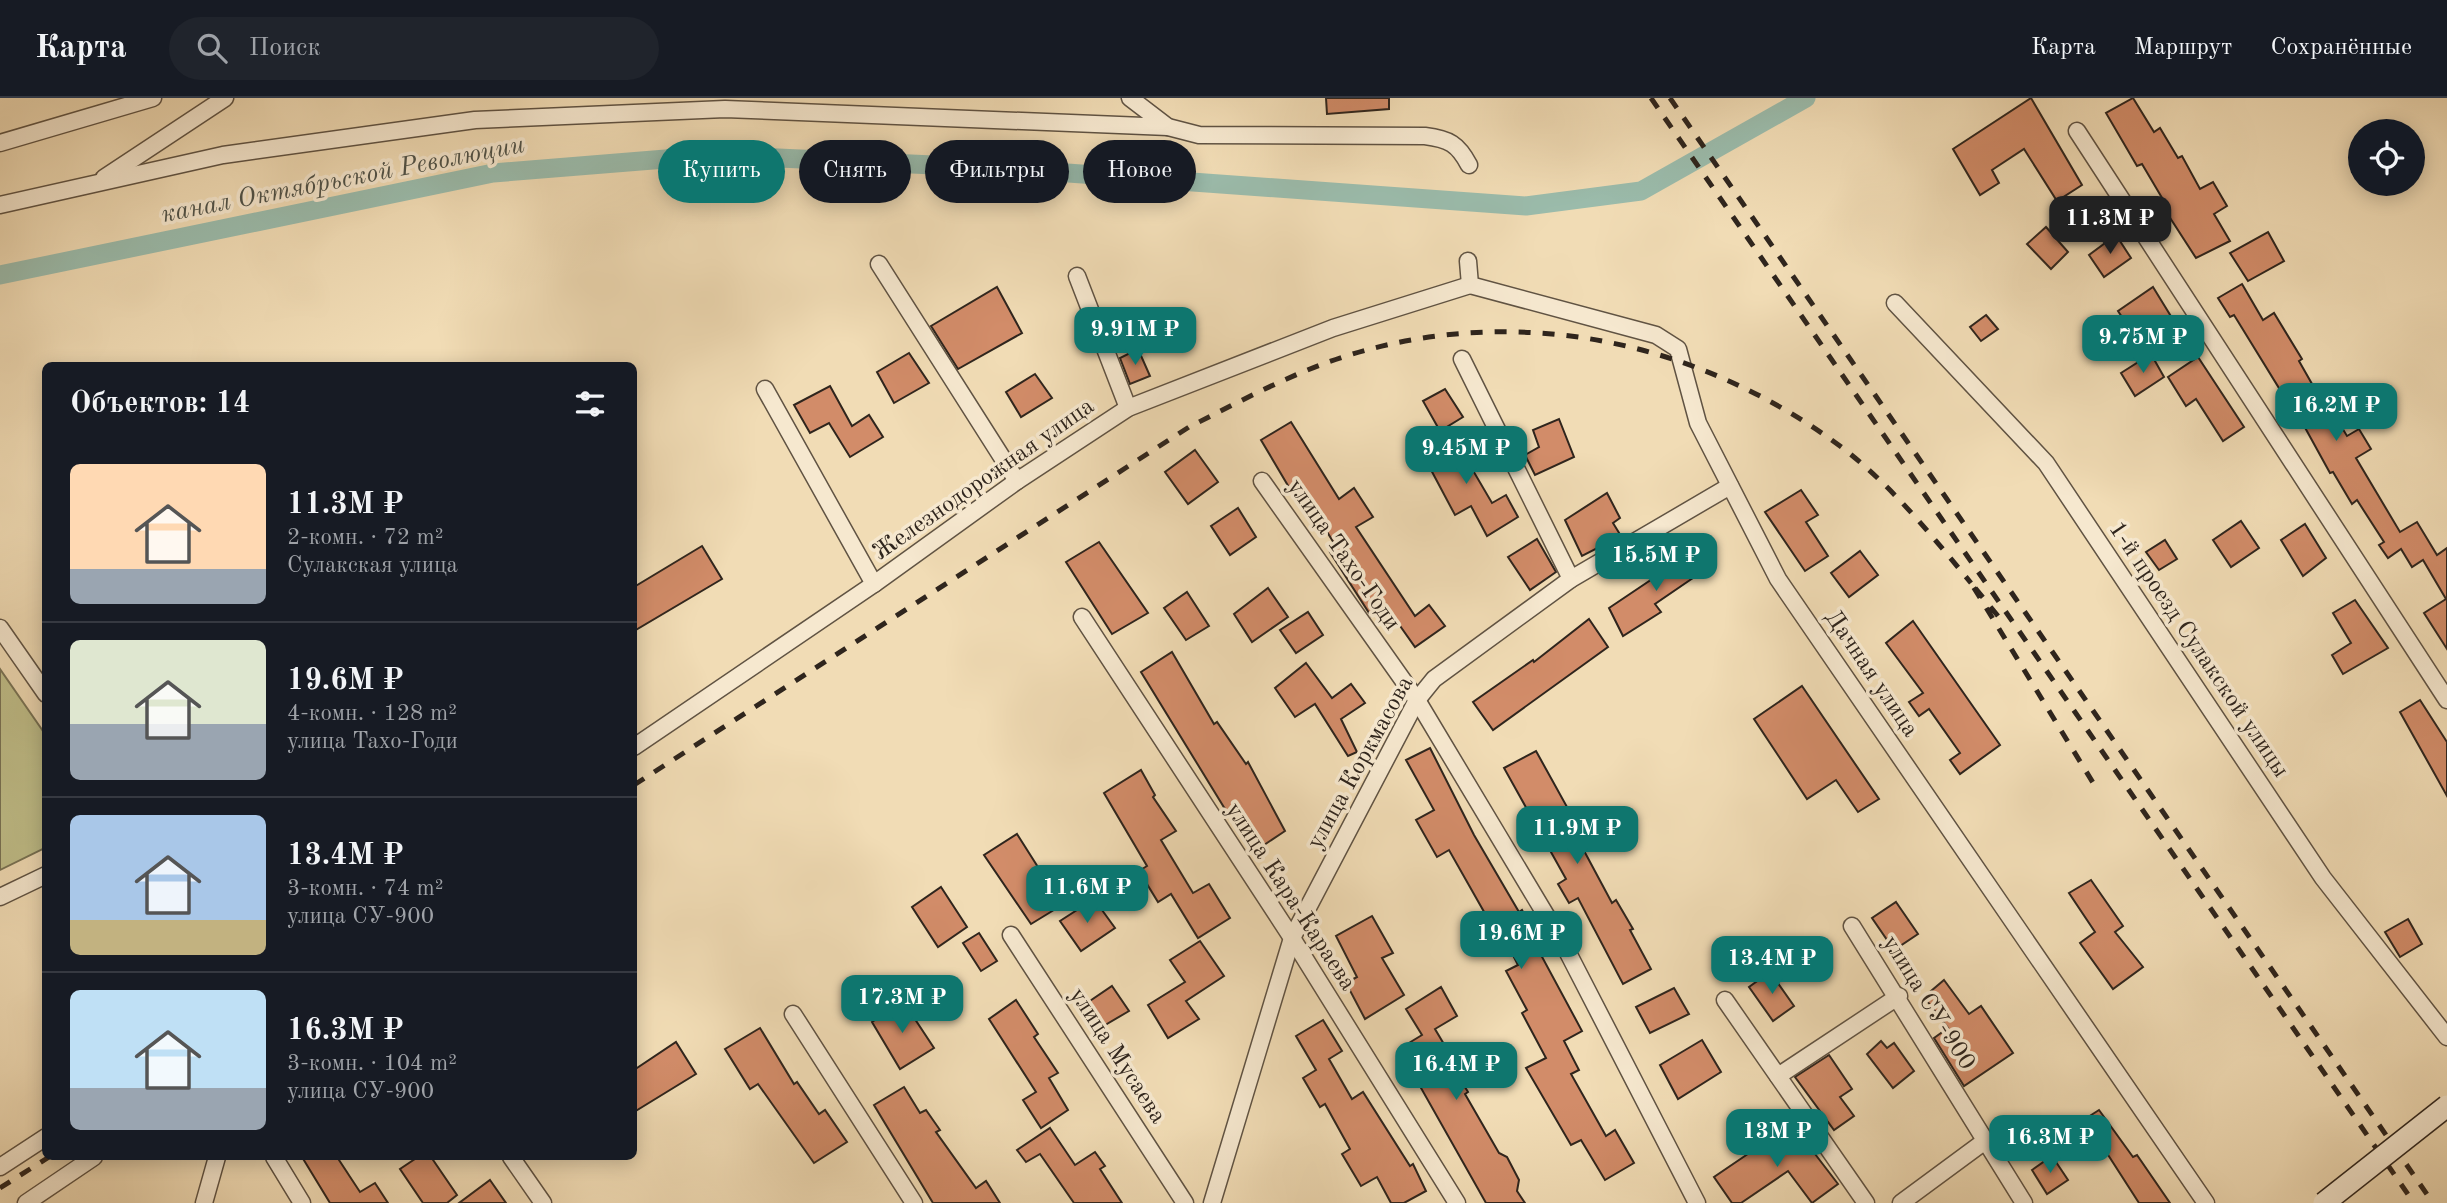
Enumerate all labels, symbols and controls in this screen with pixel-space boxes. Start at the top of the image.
search box [169,17,659,80]
icon: search [193,29,231,67]
text: Карта [35,32,127,65]
text: Поиск [249,35,321,61]
text: Карта [2031,36,2096,60]
text: Маршрут [2134,36,2232,60]
text: Сохранённые [2270,36,2412,60]
map controls [2348,119,2425,196]
button: locate [2348,119,2425,196]
water label: канал Октябрьской Революции [159,132,527,228]
chip: Купить [658,140,785,203]
chip: Снять [799,140,911,203]
chip: Фильтры [925,140,1069,203]
chip: Новое [1083,140,1196,203]
pin: 11.3M ₽ [2045,197,2175,256]
text: 11.3M ₽ [2065,207,2155,230]
pin: 9.91M ₽ [1070,308,1200,367]
pin: 9.75M ₽ [2078,316,2208,375]
text: 9.91M ₽ [1090,318,1180,341]
text: 9.75M ₽ [2098,326,2188,349]
pin: 16.2M ₽ [2271,384,2401,443]
icon: filters [571,385,609,423]
text: Объектов: 14 [70,389,250,419]
street label: Железнодорожная улица [869,394,1099,566]
text: 16.2M ₽ [2291,394,2381,417]
pin: 9.45M ₽ [1401,426,1531,486]
text: 9.45M ₽ [1421,437,1511,460]
street label: улица Тахо-Годи [1282,475,1404,635]
text: 11.3M ₽ [287,490,404,520]
icon: home [126,492,210,576]
street label: 1-й проезд Сулакской улицы [2103,518,2293,782]
text: 2-комн. · 72 m² [287,526,444,549]
pin: 15.5M ₽ [1591,533,1721,593]
text: 15.5M ₽ [1611,544,1701,567]
text: Сулакская улица [287,554,458,577]
street label: Дачная улица [1820,606,1922,742]
text: 19.6M ₽ [287,666,404,696]
icon: home [126,668,210,752]
street label: улица Коркмасова [1304,672,1418,853]
text: 4-комн. · 128 m² [287,702,457,725]
text: улица Тахо-Годи [287,730,458,753]
street label: улица Кара-Караева [1220,799,1360,995]
pin: 11.9M ₽ [1512,806,1642,866]
text: 11.9M ₽ [1532,817,1622,840]
text: 13.4M ₽ [287,841,404,871]
icon: home [126,843,210,927]
pin: 11.6M ₽ [1022,866,1152,925]
text: 11.6M ₽ [1042,876,1132,899]
text: 3-комн. · 74 m² [287,877,444,900]
text: улица СУ-900 [287,905,434,928]
pin: 19.6M ₽ [1456,912,1586,971]
text: 19.6M ₽ [1476,922,1566,945]
street label: улица СУ-900 [1877,932,1979,1074]
pin: 13.4M ₽ [1707,936,1837,996]
text: 13.4M ₽ [1727,947,1817,970]
pin: 17.3M ₽ [837,976,967,1035]
street label: улица Мусаева [1064,984,1170,1128]
text: 17.3M ₽ [857,986,947,1009]
text: 16.3M ₽ [287,1016,404,1046]
icon: home [126,1018,210,1102]
pin: 16.4M ₽ [1391,1042,1521,1102]
text: 3-комн. · 104 m² [287,1052,457,1075]
text: 16.4M ₽ [1411,1053,1501,1076]
text: улица СУ-900 [287,1080,434,1103]
pin: 13M ₽ [1728,1110,1826,1169]
pin: 16.3M ₽ [1985,1116,2115,1175]
text: 13M ₽ [1742,1120,1812,1143]
text: 16.3M ₽ [2005,1126,2095,1149]

